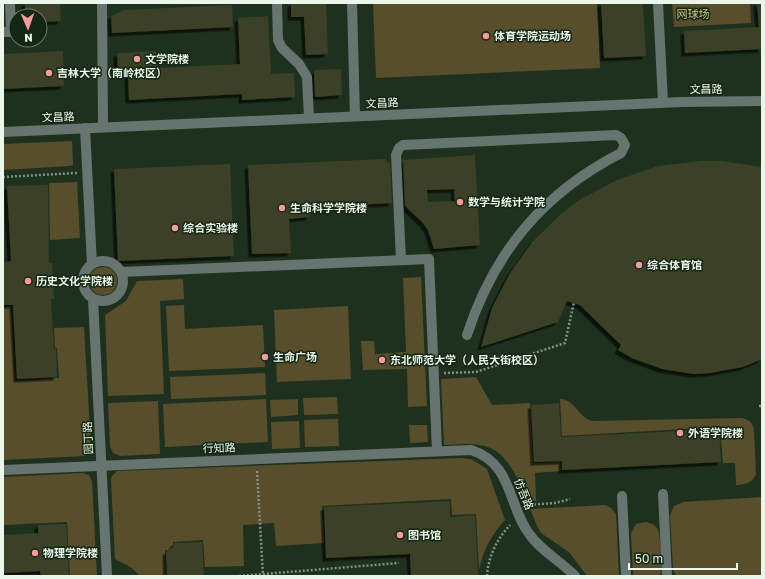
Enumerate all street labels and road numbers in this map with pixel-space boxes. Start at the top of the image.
street label: 文昌路 [690,82,723,95]
street label: 文昌路 [365,95,399,110]
street label: 文昌路 [41,109,75,124]
street label: 园丁路 [80,421,95,455]
street label: 行知路 [202,440,236,455]
street label: 仿吾路 [512,476,537,512]

